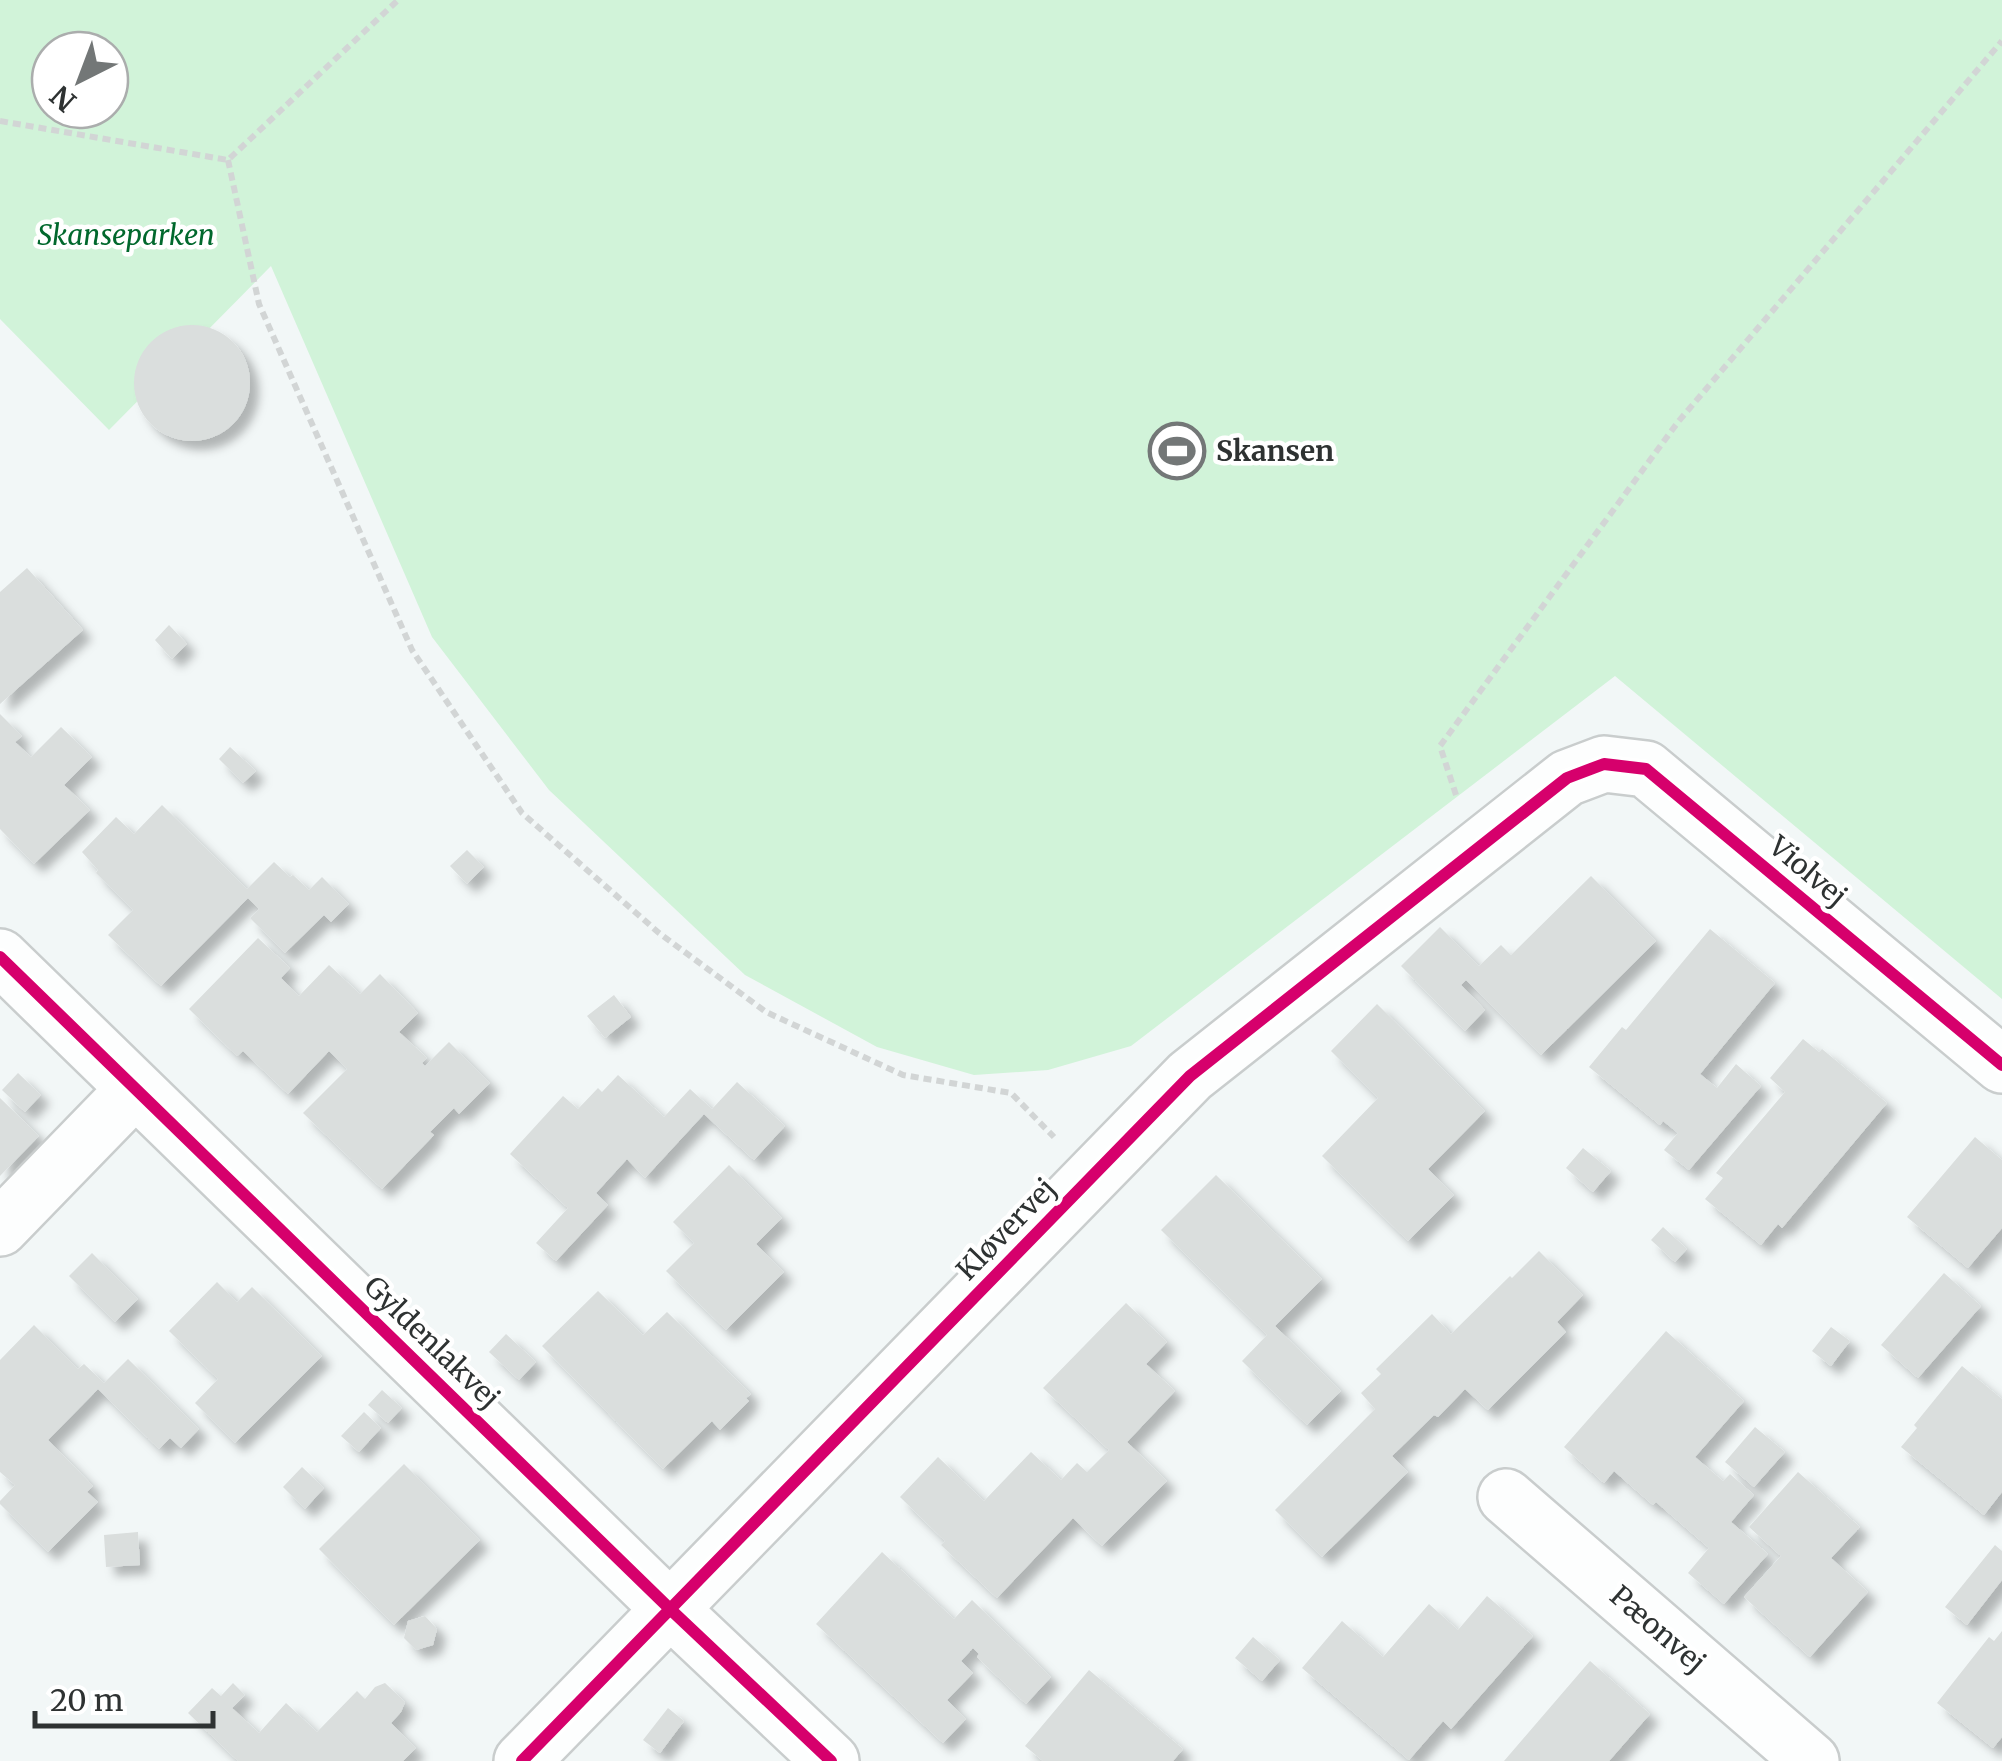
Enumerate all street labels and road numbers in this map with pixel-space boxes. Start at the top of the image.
street label: Violvej [1761,827,1854,914]
street label: Kløvervej [949,1170,1063,1288]
street label: Gyldenlakvej [357,1268,507,1416]
street label: Pæonvej [1603,1578,1713,1680]

